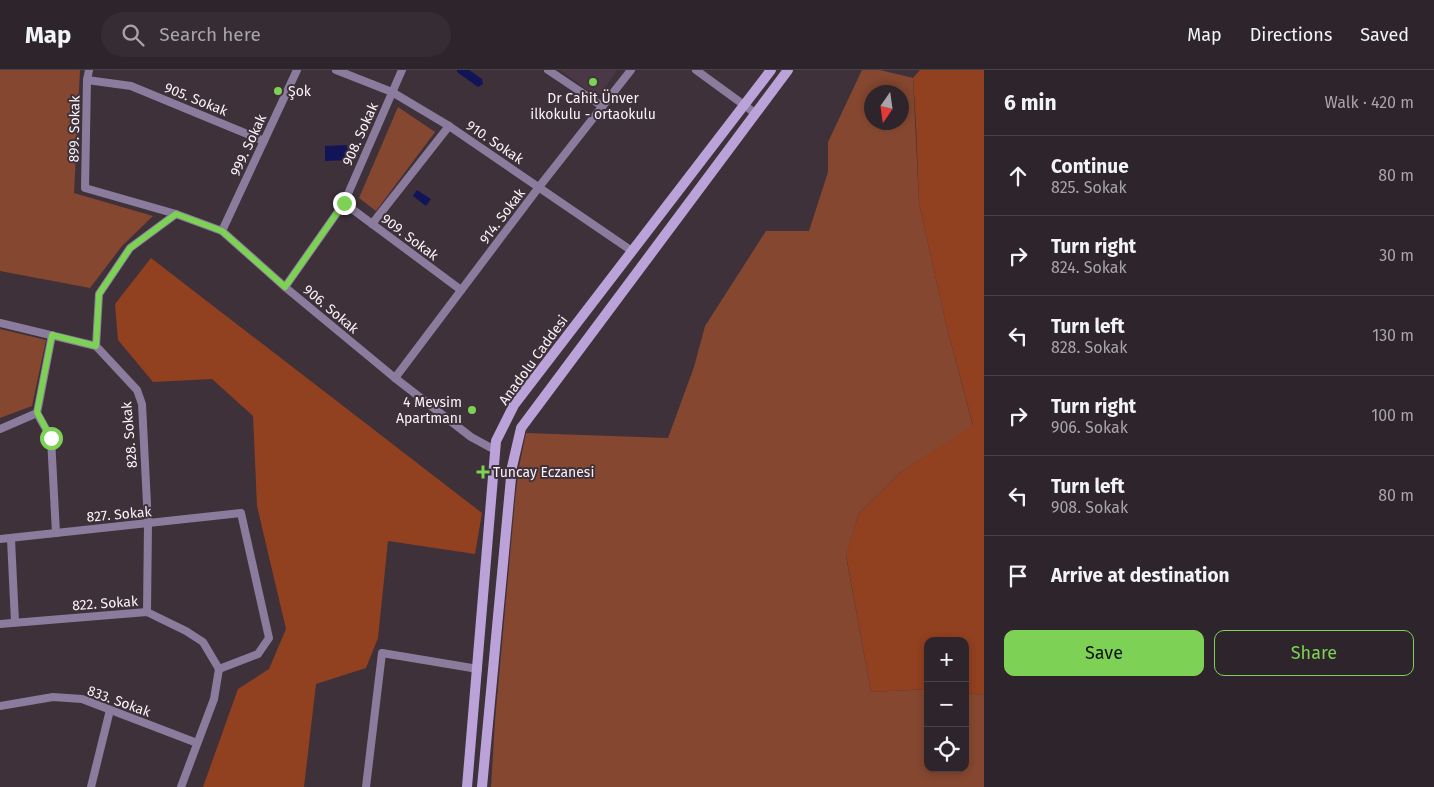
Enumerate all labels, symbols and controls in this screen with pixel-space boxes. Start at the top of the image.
search box [101,12,451,57]
text: Map [25,21,71,49]
icon: search [119,21,147,49]
text: Search here [159,23,261,46]
text: Map [1187,24,1222,46]
text: Directions [1250,24,1332,46]
text: Saved [1360,24,1409,46]
marker: Dr Cahit Ünver ilkokulu - ortaokulu [587,76,599,88]
street label: 905. Sokak [162,79,231,120]
place label: Şok [288,83,312,100]
marker: Şok [272,85,284,97]
north arrow [864,85,909,130]
place label: Dr Cahit Ünver ilkokulu - ortaokulu [530,89,656,123]
text: 6 min [1004,90,1057,116]
text: Walk · 420 m [1325,93,1414,112]
street label: 899. Sokak [65,95,84,163]
street label: 908. Sokak [339,99,382,168]
street label: 999. Sokak [227,111,271,179]
street label: 910. Sokak [463,117,527,168]
text: Continue [1051,155,1129,178]
icon: ahead [1004,162,1032,190]
text: 80 m [1378,166,1414,185]
text: 825. Sokak [1051,178,1127,197]
street label: 914. Sokak [476,184,529,247]
route end [333,192,356,215]
street label: 909. Sokak [378,210,442,265]
text: Turn right [1051,235,1136,258]
icon: right [1004,242,1032,270]
text: 30 m [1379,246,1414,265]
text: 824. Sokak [1051,258,1127,277]
street label: 906. Sokak [299,281,363,338]
street label: Anadolu Caddesi [495,312,572,408]
text: Turn left [1051,315,1125,338]
icon: left [1004,322,1032,350]
text: 130 m [1372,326,1414,345]
text: 828. Sokak [1051,338,1127,357]
place label: 4 Mevsim Apartmanı [396,394,462,427]
text: Turn right [1051,395,1136,418]
street label: 828. Sokak [118,400,141,469]
icon: right [1004,402,1032,430]
marker: 4 Mevsim Apartmanı [466,404,478,416]
text: 100 m [1371,406,1414,425]
text: 906. Sokak [1051,418,1128,437]
route start [40,427,63,450]
place label: Tuncay Eczanesi [493,464,594,481]
marker: Tuncay Eczanesi [477,466,489,478]
text: Turn left [1051,475,1125,498]
icon: left [1004,482,1032,510]
text: 80 m [1378,486,1414,505]
text: 908. Sokak [1051,498,1128,517]
street label: 827. Sokak [86,503,153,526]
icon: arrive [1004,562,1032,590]
text: Arrive at destination [1051,564,1230,587]
street label: 822. Sokak [71,593,139,614]
button: Save [1004,630,1204,676]
button: Share [1214,630,1414,676]
map controls [924,637,969,772]
button: + [924,637,969,682]
street label: 833. Sokak [85,682,154,721]
button: − [924,682,969,727]
button: locate [924,727,969,772]

